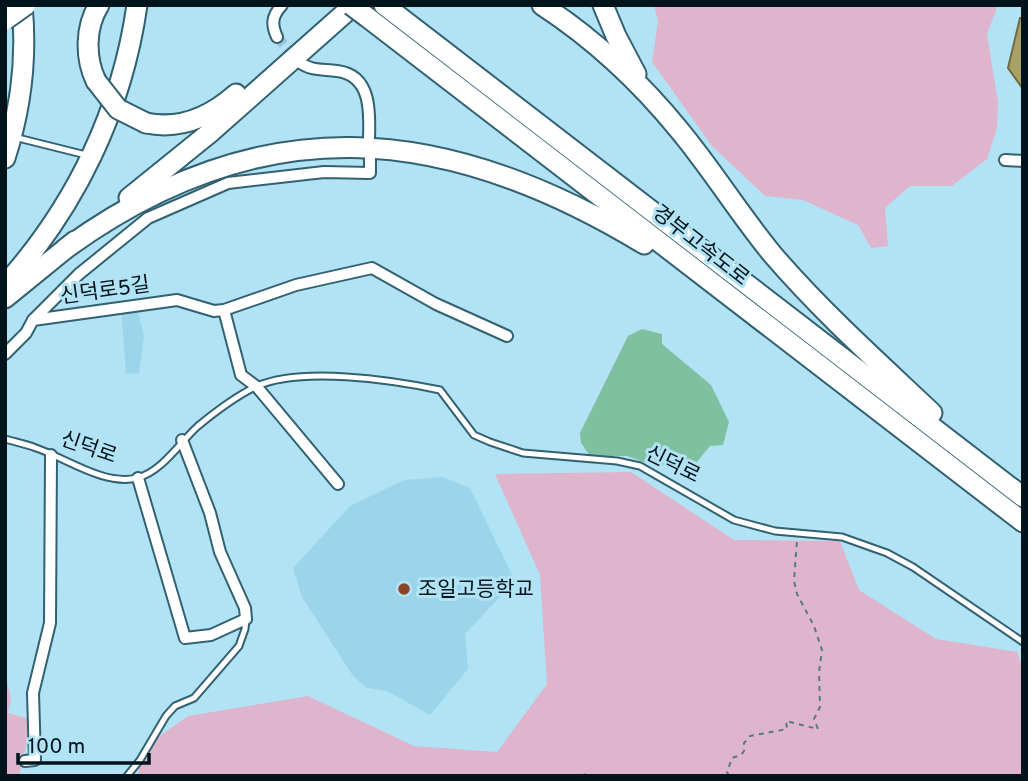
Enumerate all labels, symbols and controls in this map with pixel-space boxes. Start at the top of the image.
street label: 경부고속도로 [646,200,754,293]
street label: 신덕로5길 [59,272,152,311]
street label: 신덕로 [57,426,120,471]
street label: 신덕로 [640,441,704,490]
place label: 조일고등학교 [418,577,534,604]
marker: 조일고등학교 [396,581,412,597]
scale bar [18,722,149,766]
text: 100 m [28,734,85,761]

